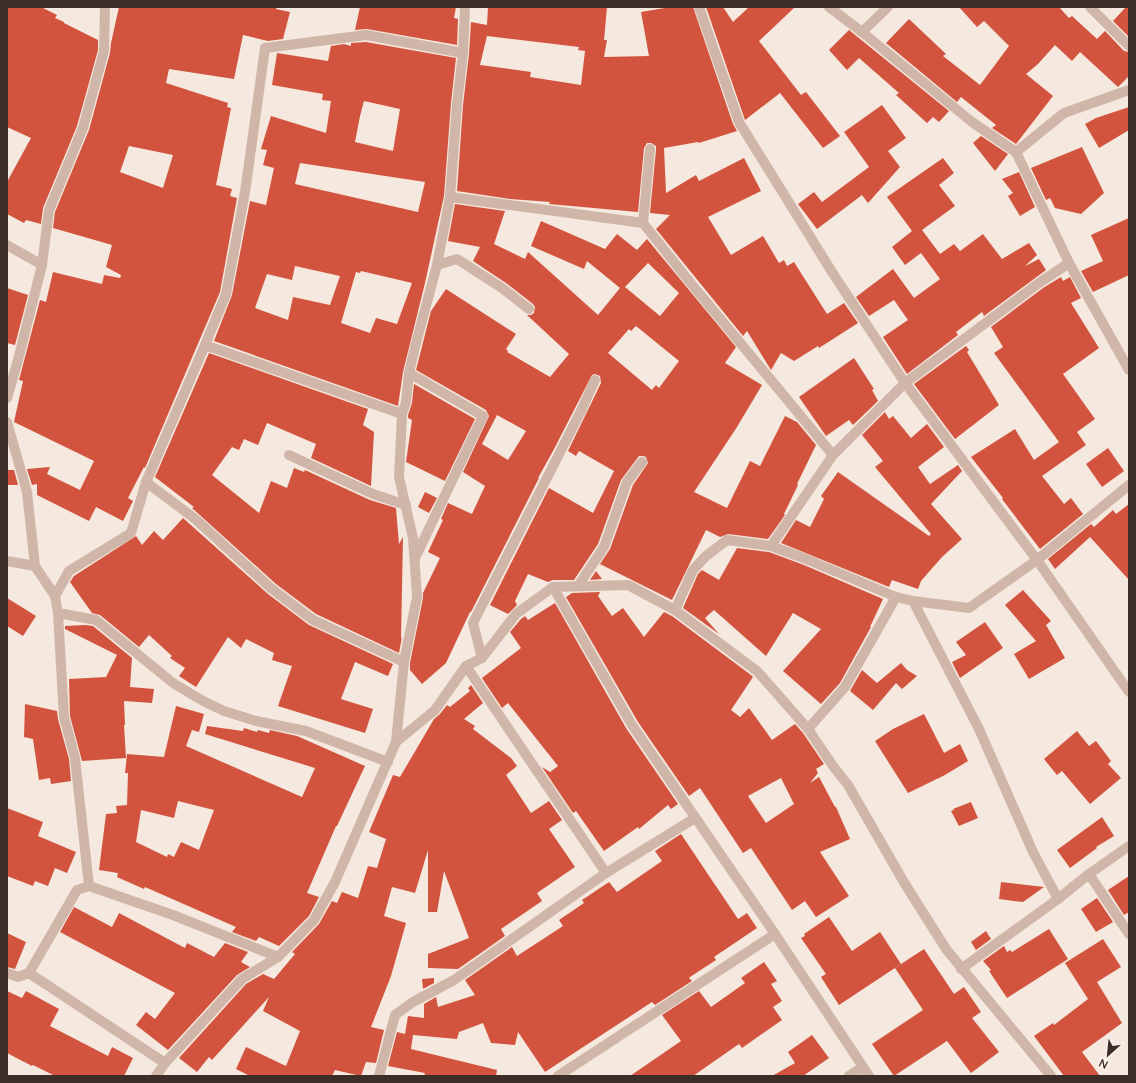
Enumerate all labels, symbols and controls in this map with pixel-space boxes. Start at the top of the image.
north arrow [1088,1035,1128,1075]
text: N [1097,1057,1110,1072]

